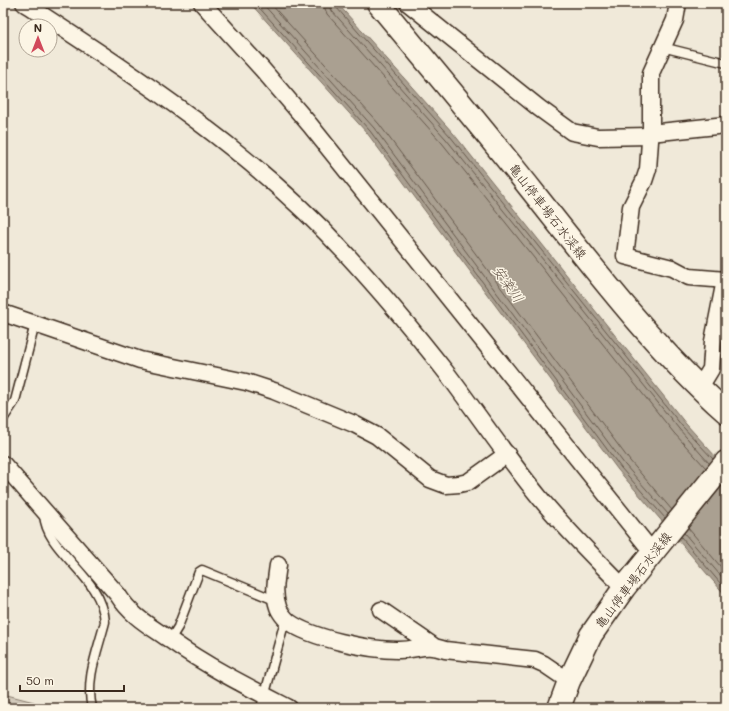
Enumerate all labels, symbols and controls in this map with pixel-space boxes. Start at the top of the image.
north arrow [18,18,58,58]
text: N [34,20,42,35]
street label: 亀山停車場石水渓線 [506,159,592,263]
water label: 安楽川 [489,261,528,306]
street label: 亀山停車場石水渓線 [591,527,675,632]
scale bar [20,667,124,693]
text: 50 m [26,672,54,688]

